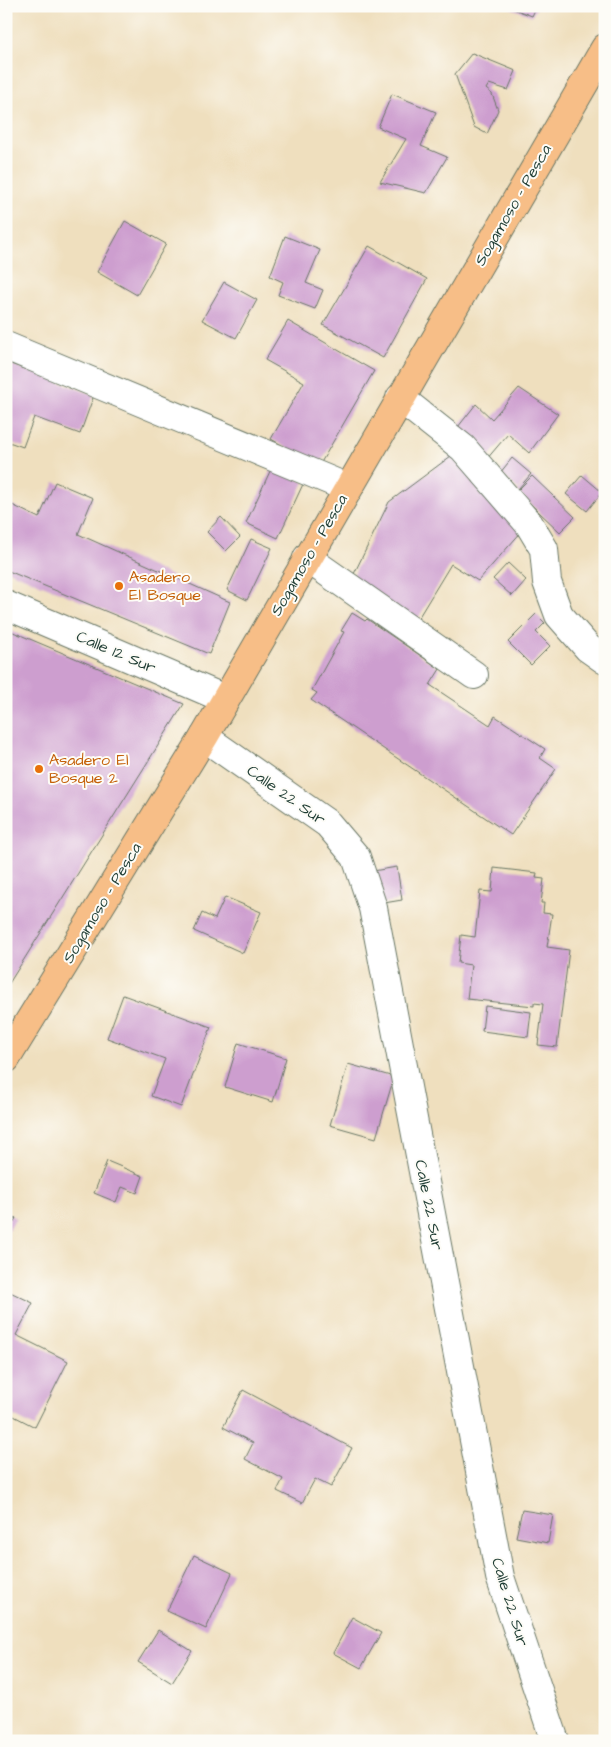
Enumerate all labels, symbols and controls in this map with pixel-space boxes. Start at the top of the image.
street label: Sogamoso - Pesca [469,140,558,270]
street label: Sogamoso - Pesca [265,490,354,620]
place label: Asadero El Bosque [129,566,201,606]
marker: Asadero El Bosque [113,580,125,592]
street label: Calle 12 Sur [73,625,159,679]
place label: Asadero El Bosque 2 [49,749,129,789]
street label: Calle 22 Sur [242,760,330,830]
marker: Asadero El Bosque 2 [33,763,45,775]
street label: Sogamoso - Pesca [57,839,148,968]
street label: Calle 22 Sur [409,1158,449,1252]
street label: Calle 22 Sur [486,1555,534,1649]

